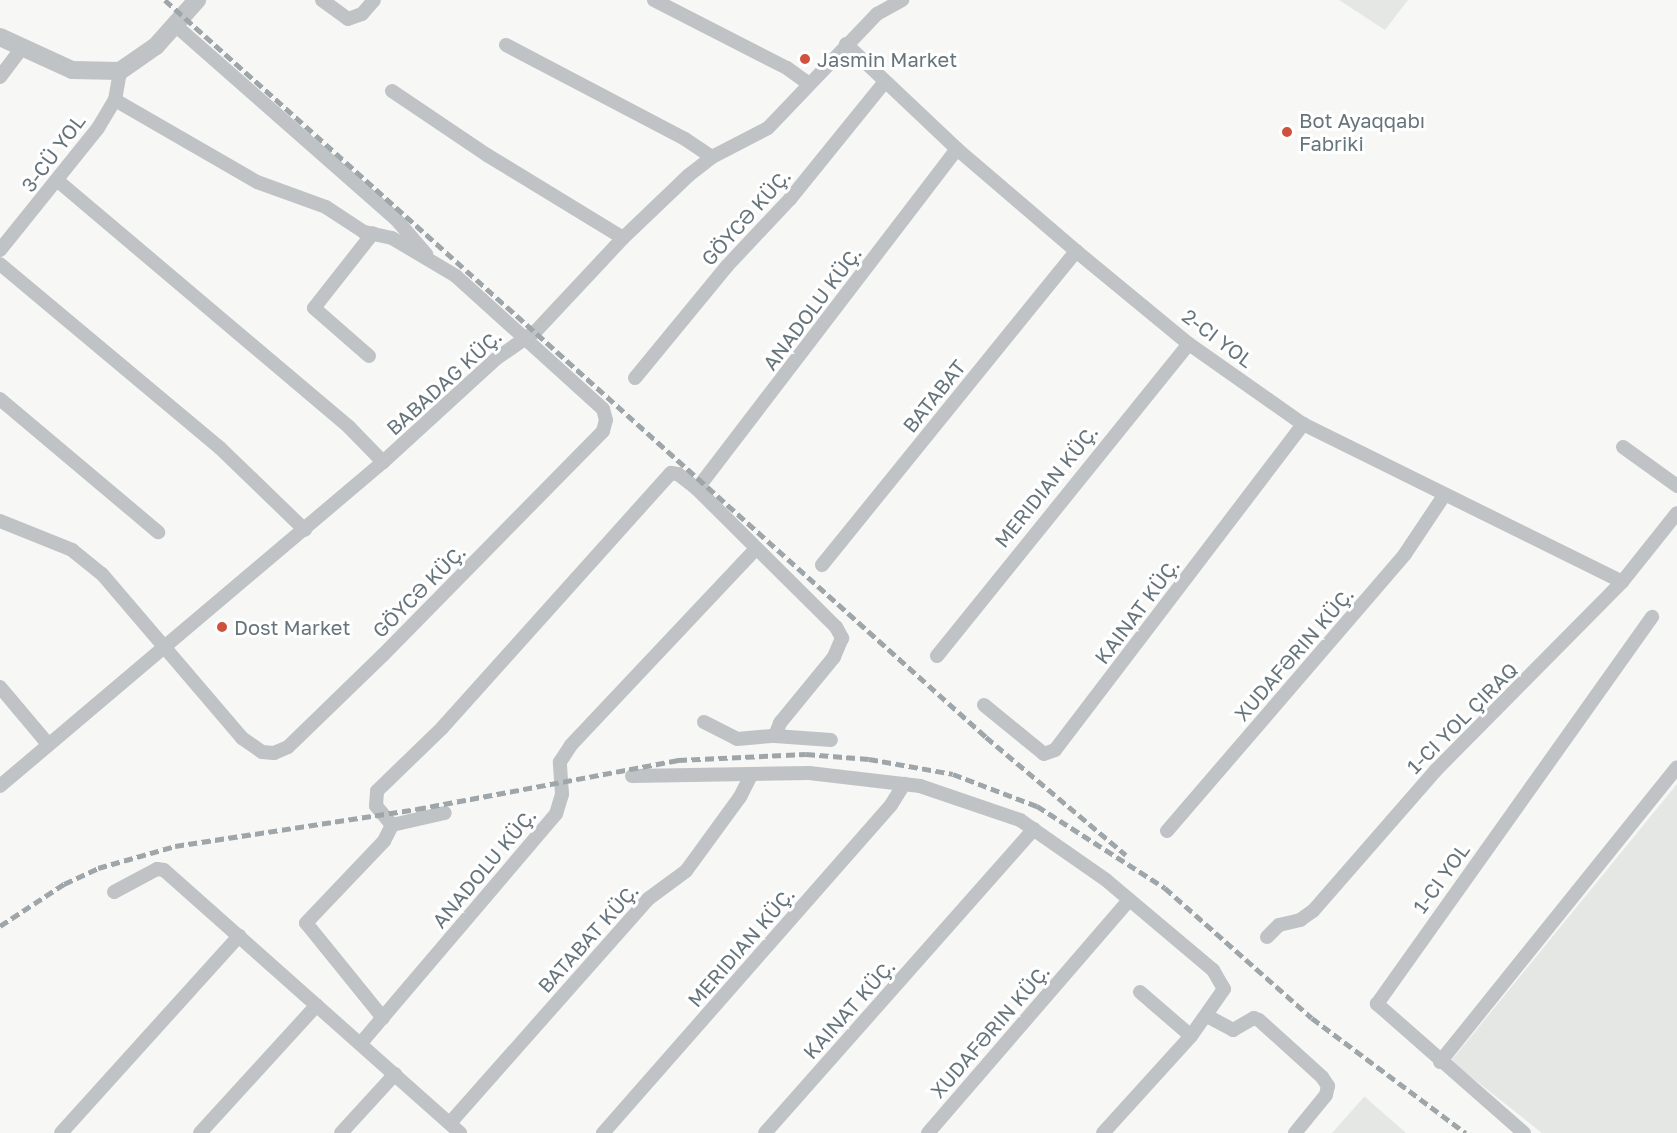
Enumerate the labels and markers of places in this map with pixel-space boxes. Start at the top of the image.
place label: Jasmin Market [817,47,957,71]
marker: Jasmin Market [798,52,812,66]
place label: Bot Ayaqqabı Fabriki [1299,108,1425,155]
marker: Bot Ayaqqabı Fabriki [1280,125,1294,139]
place label: Dost Market [234,615,350,639]
marker: Dost Market [215,620,229,634]

